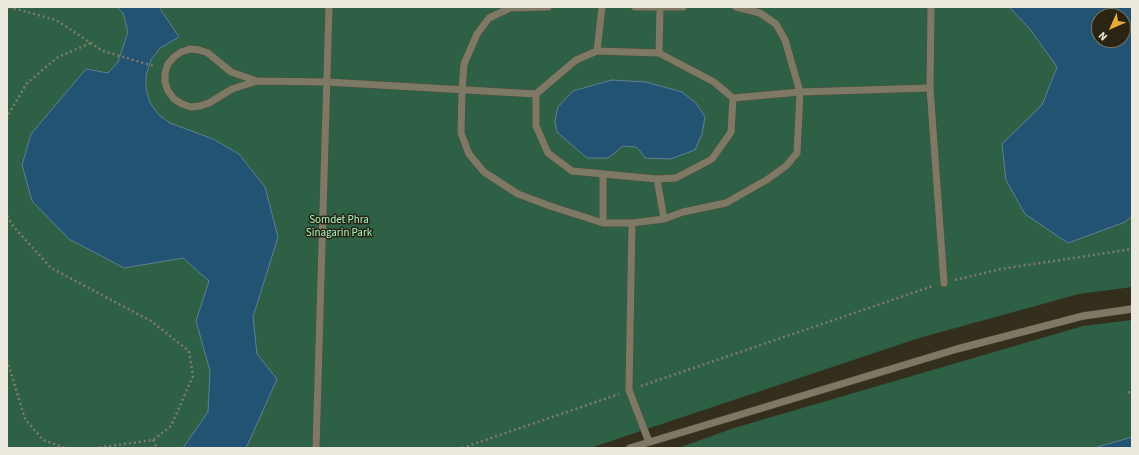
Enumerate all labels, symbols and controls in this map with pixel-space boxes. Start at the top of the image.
north arrow [1091,8,1131,48]
text: N [1095,28,1111,44]
park label: Somdet Phra Sinagarin Park [306,214,372,240]

